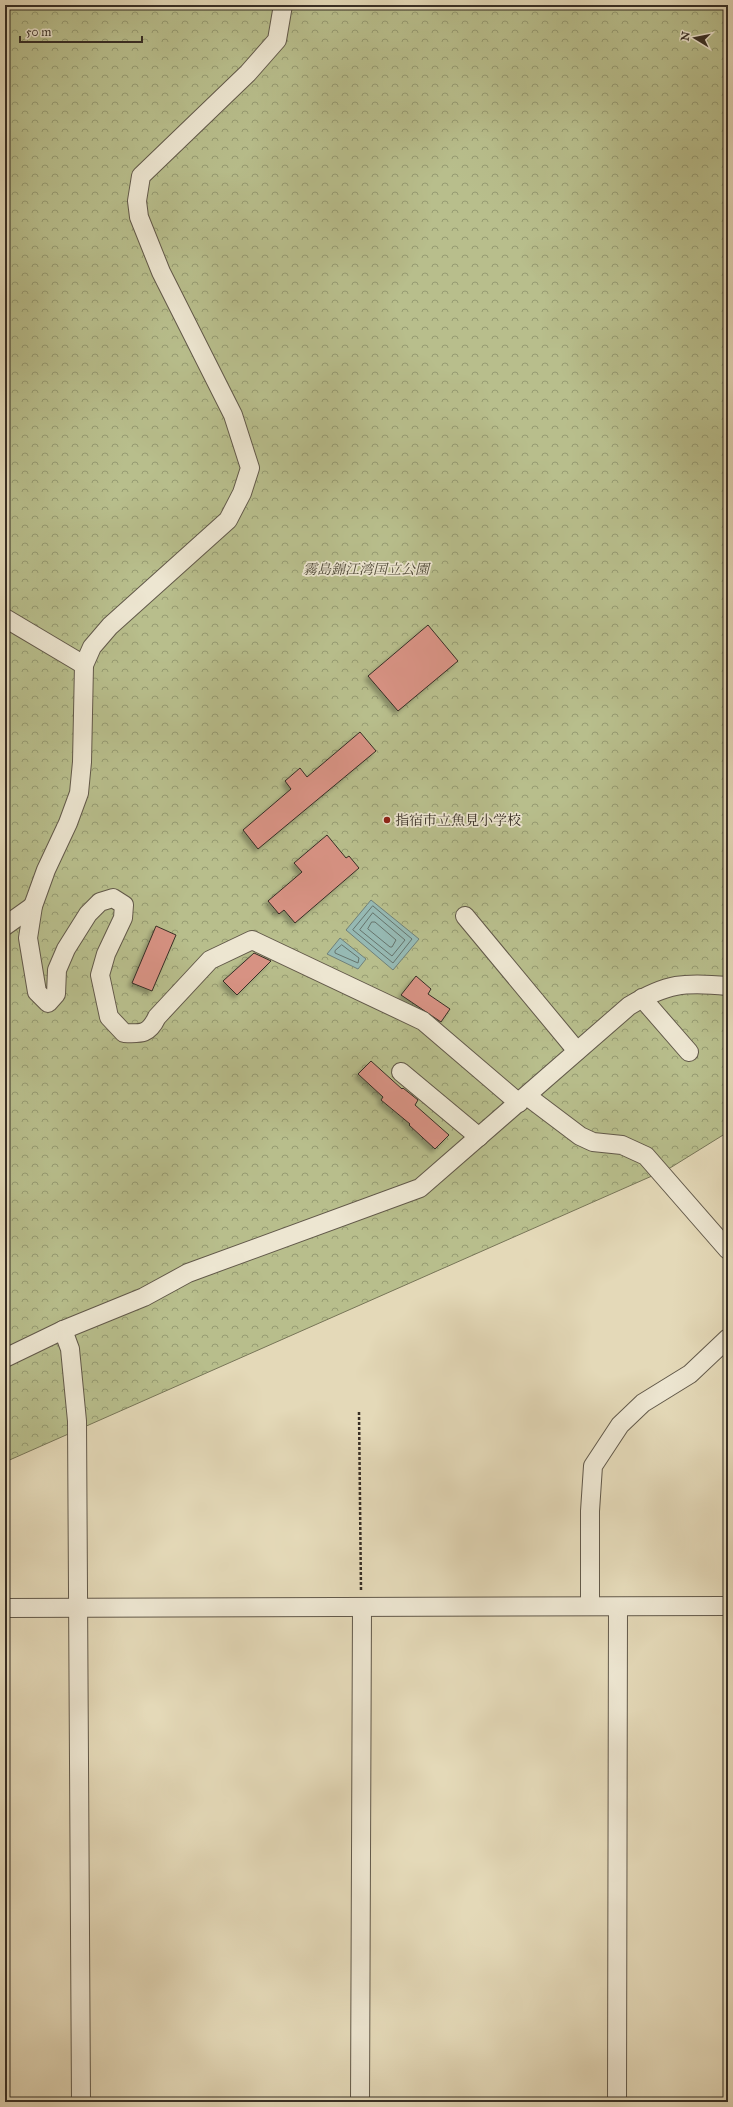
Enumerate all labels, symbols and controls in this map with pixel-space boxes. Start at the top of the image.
scale bar [20,18,142,44]
north arrow [675,18,715,58]
text: 50 m [26,25,51,39]
text: N [678,30,693,42]
park label: 霧島錦江湾国立公園 [303,561,431,578]
place label: 指宿市立魚見小学校 [395,812,521,829]
marker: 指宿市立魚見小学校 [382,815,392,825]

